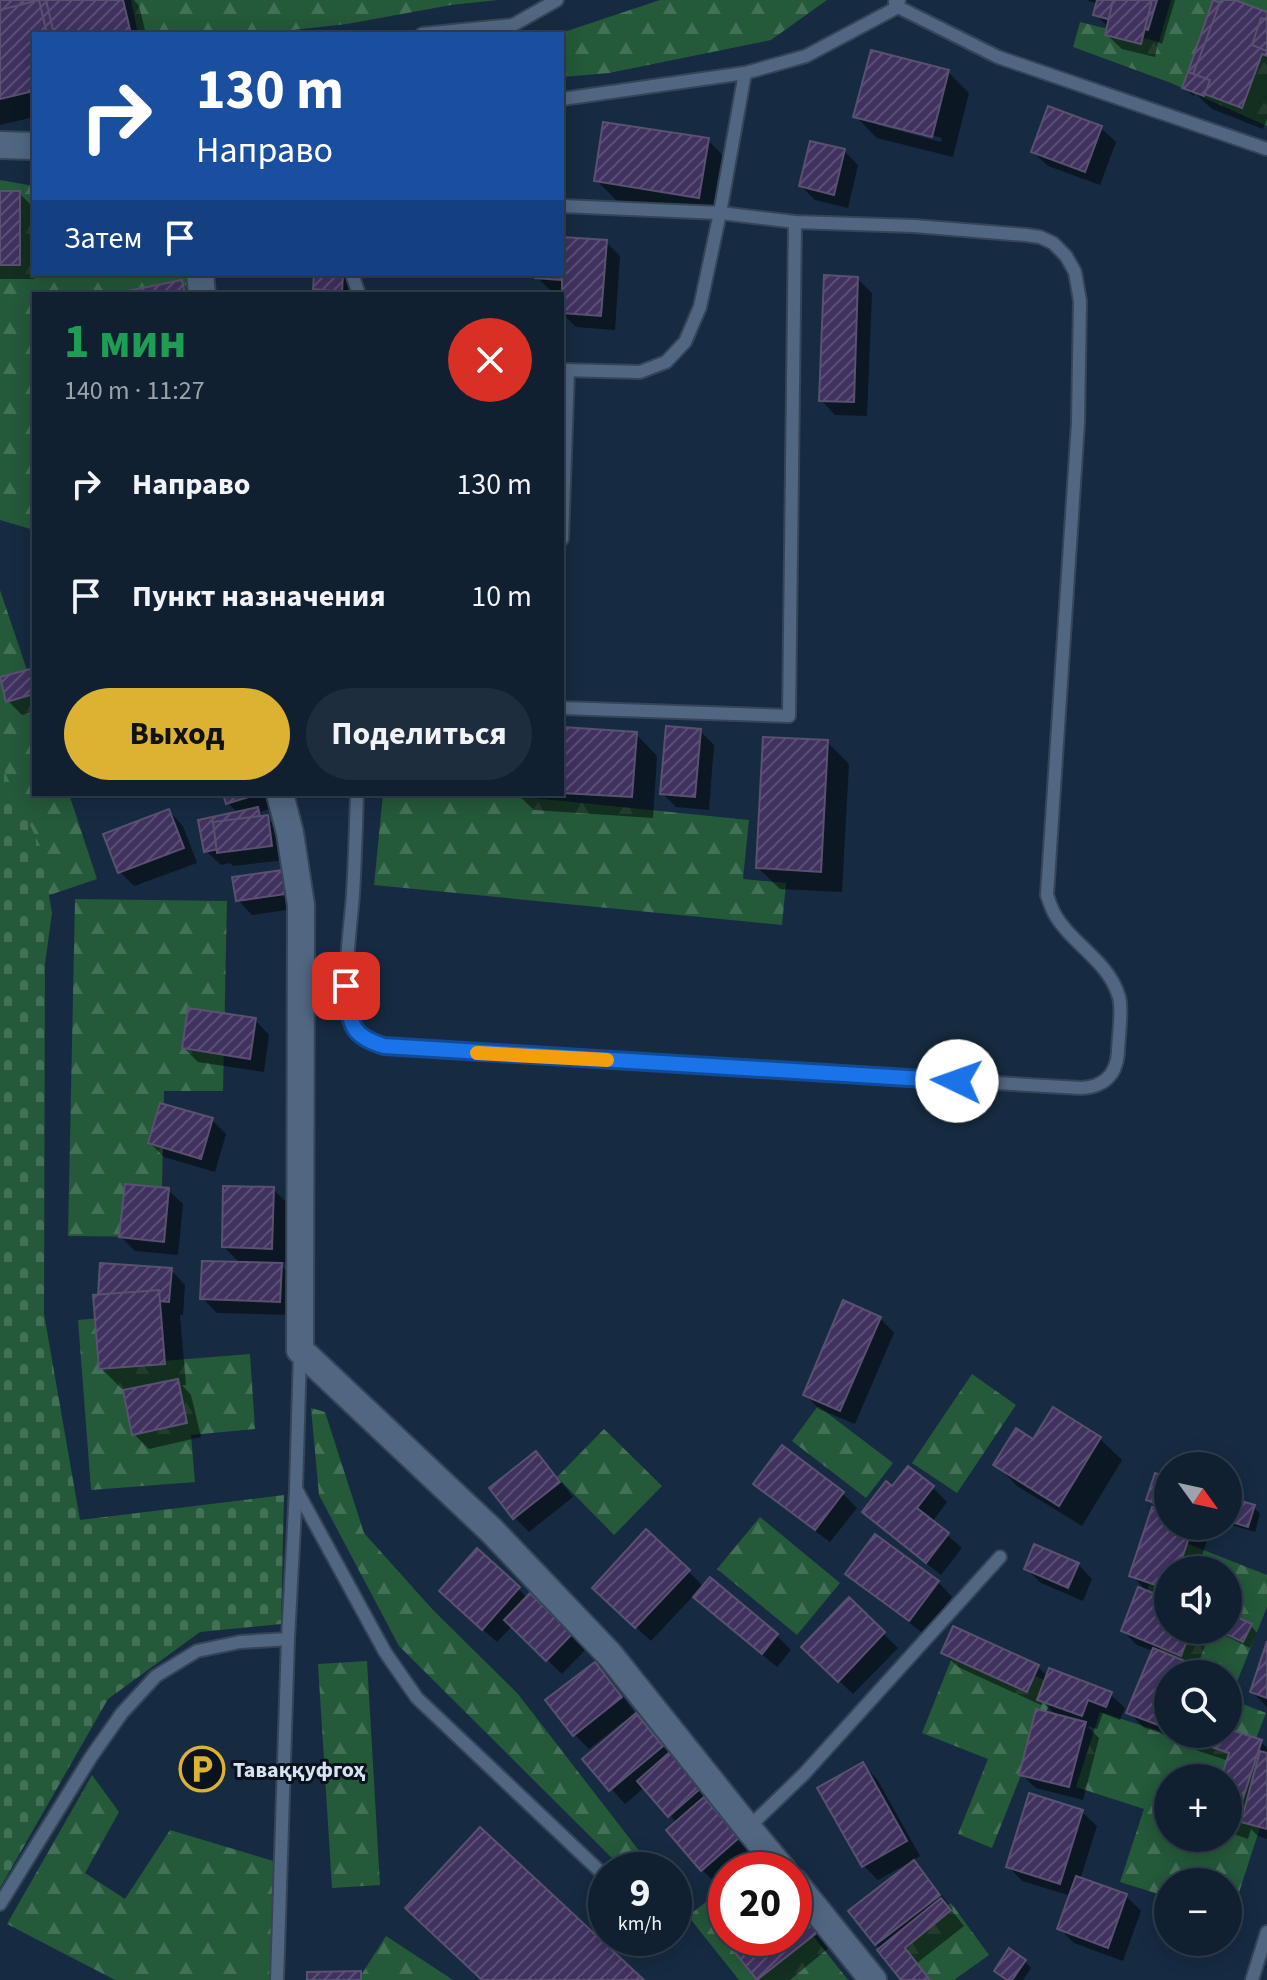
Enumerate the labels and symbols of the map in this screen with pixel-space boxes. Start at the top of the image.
pin [312,952,380,1020]
position arrow [915,1039,999,1123]
north arrow [1154,1452,1242,1540]
parking icon: Таваққуфгоҳ [178,1745,226,1793]
place label: Таваққуфгоҳ [233,1754,365,1786]
speed limit sign: 20 [708,1852,812,1956]

